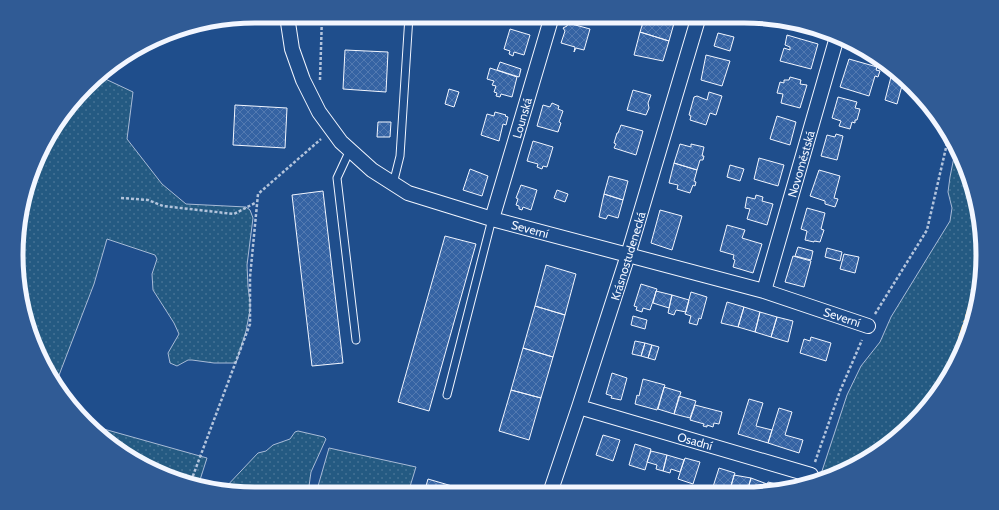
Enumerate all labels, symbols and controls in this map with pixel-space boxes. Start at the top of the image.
street label: Lounská [509,96,535,140]
street label: Novoměstská [784,129,818,199]
street label: Krásnostudenecká [607,210,649,302]
street label: Severní [510,217,551,241]
street label: Severní [822,304,863,330]
street label: Osadní [676,429,715,453]

